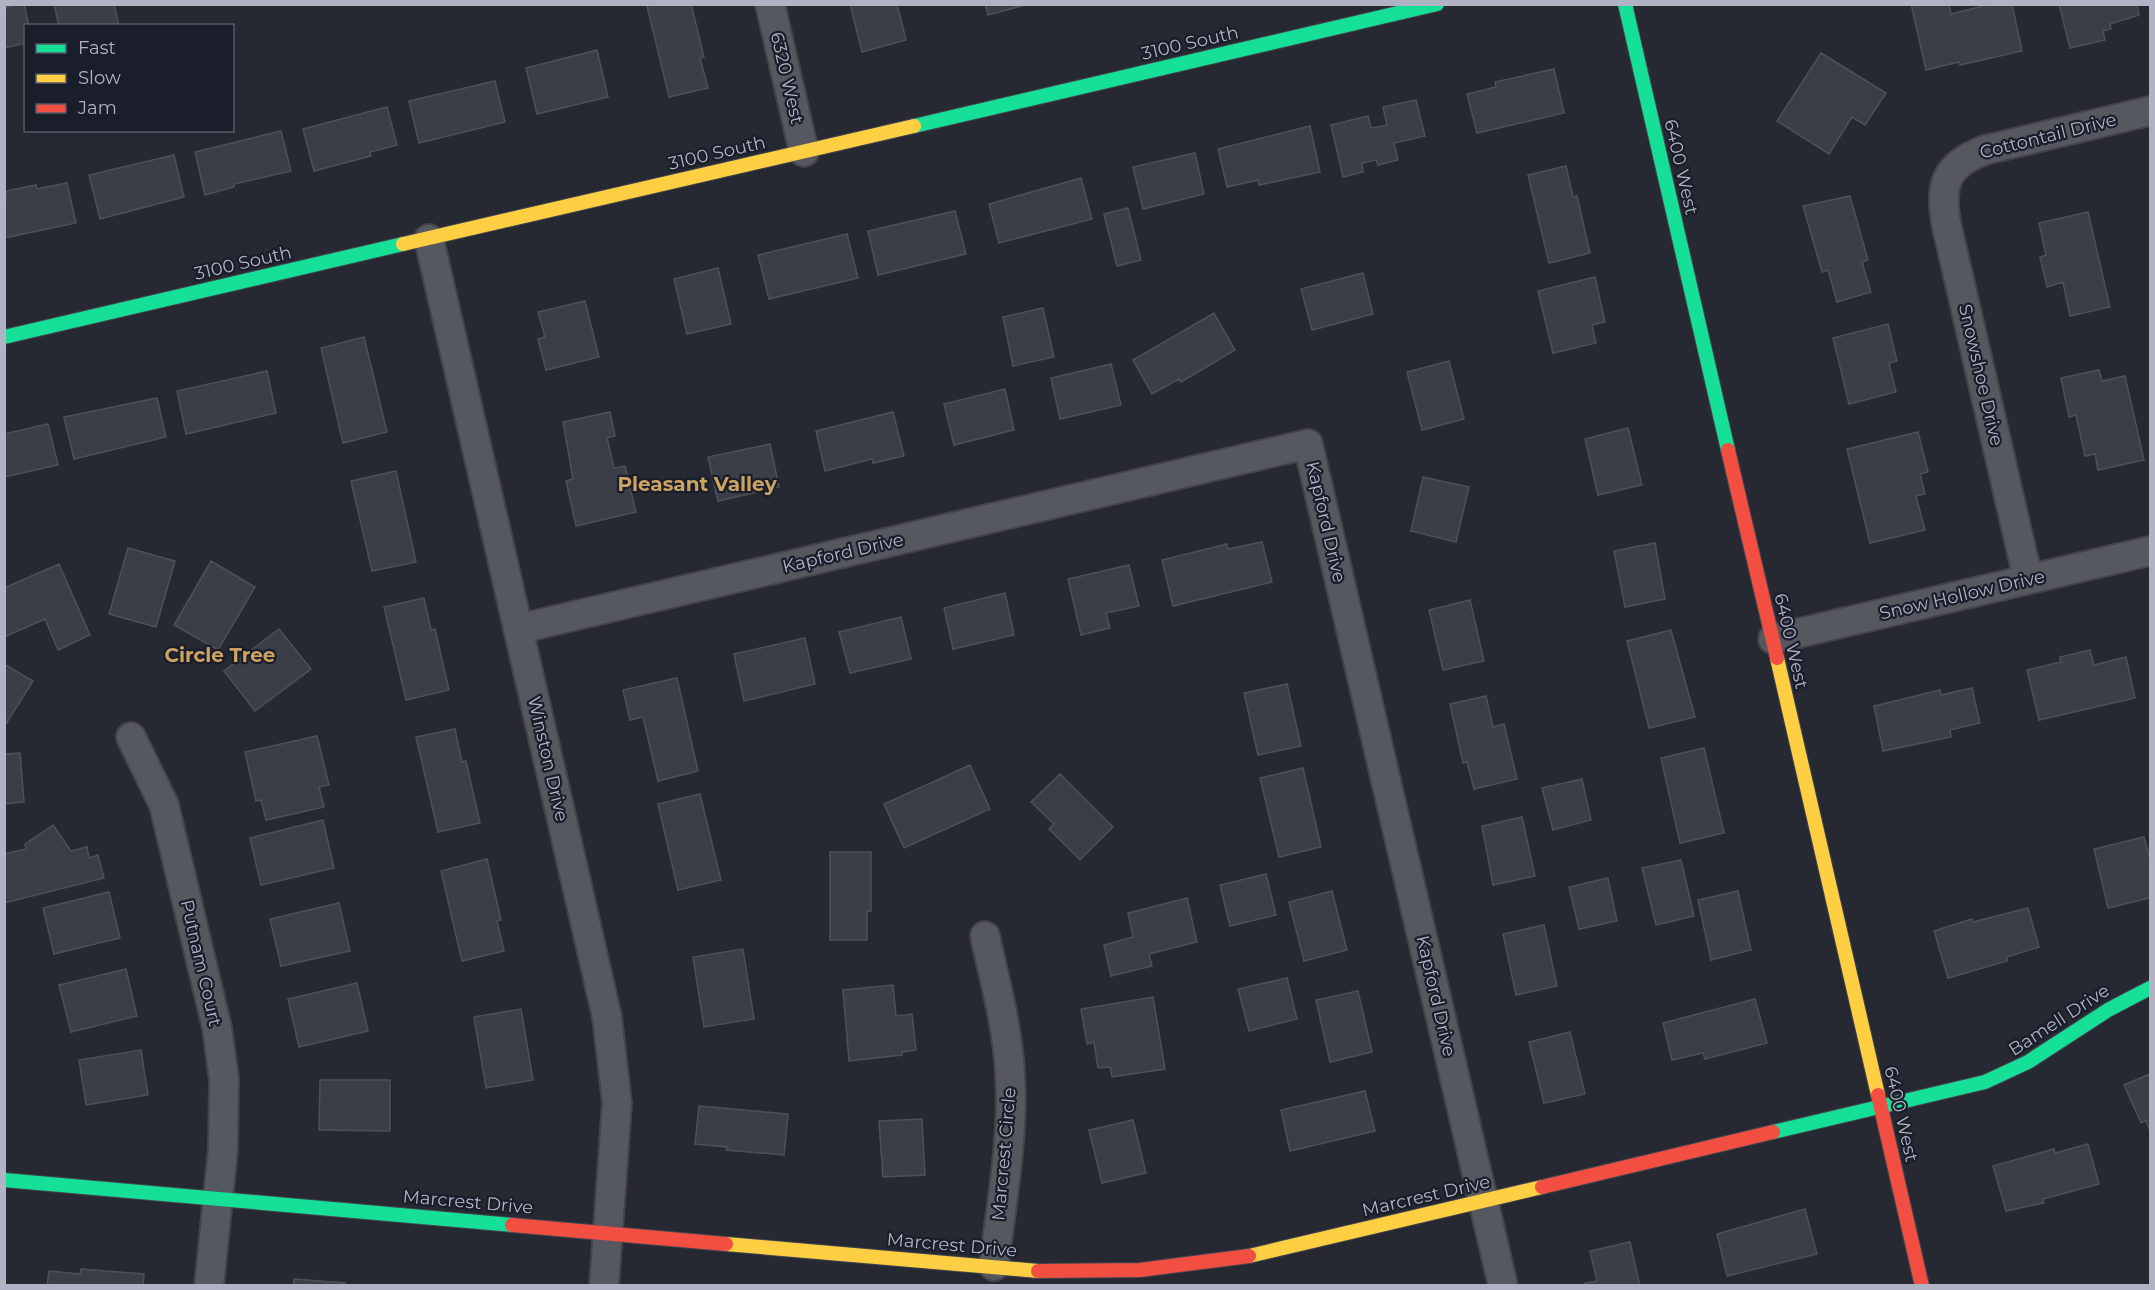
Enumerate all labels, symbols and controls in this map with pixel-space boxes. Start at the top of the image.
street label: 3100 South [1139,21,1241,65]
legend [24,24,234,132]
street label: 6320 West [766,30,808,126]
text: Fast [78,37,116,59]
text: Slow [78,67,121,89]
text: Jam [77,97,117,119]
street label: Cottontail Drive [1977,108,2119,164]
street label: 6400 West [1659,117,1703,217]
street label: 3100 South [666,131,768,175]
street label: 3100 South [192,241,294,285]
street label: Snowshoe Drive [1954,302,2008,448]
street label: Kapford Drive [1301,459,1351,585]
district label: Pleasant Valley [617,472,778,496]
street label: Kapford Drive [780,528,906,578]
street label: Snow Hollow Drive [1877,565,2047,625]
street label: 6400 West [1769,591,1813,691]
district label: Circle Tree [165,643,275,667]
street label: Winston Drive [523,694,573,824]
street label: Putnam Court [176,897,226,1029]
street label: Kapford Drive [1411,933,1461,1059]
street label: Bamell Drive [2004,979,2114,1061]
street label: 6400 West [1879,1064,1923,1164]
street label: Marcrest Circle [987,1086,1021,1222]
street label: Marcrest Drive [1360,1171,1492,1221]
street label: Marcrest Drive [402,1185,534,1219]
street label: Marcrest Drive [886,1228,1018,1262]

